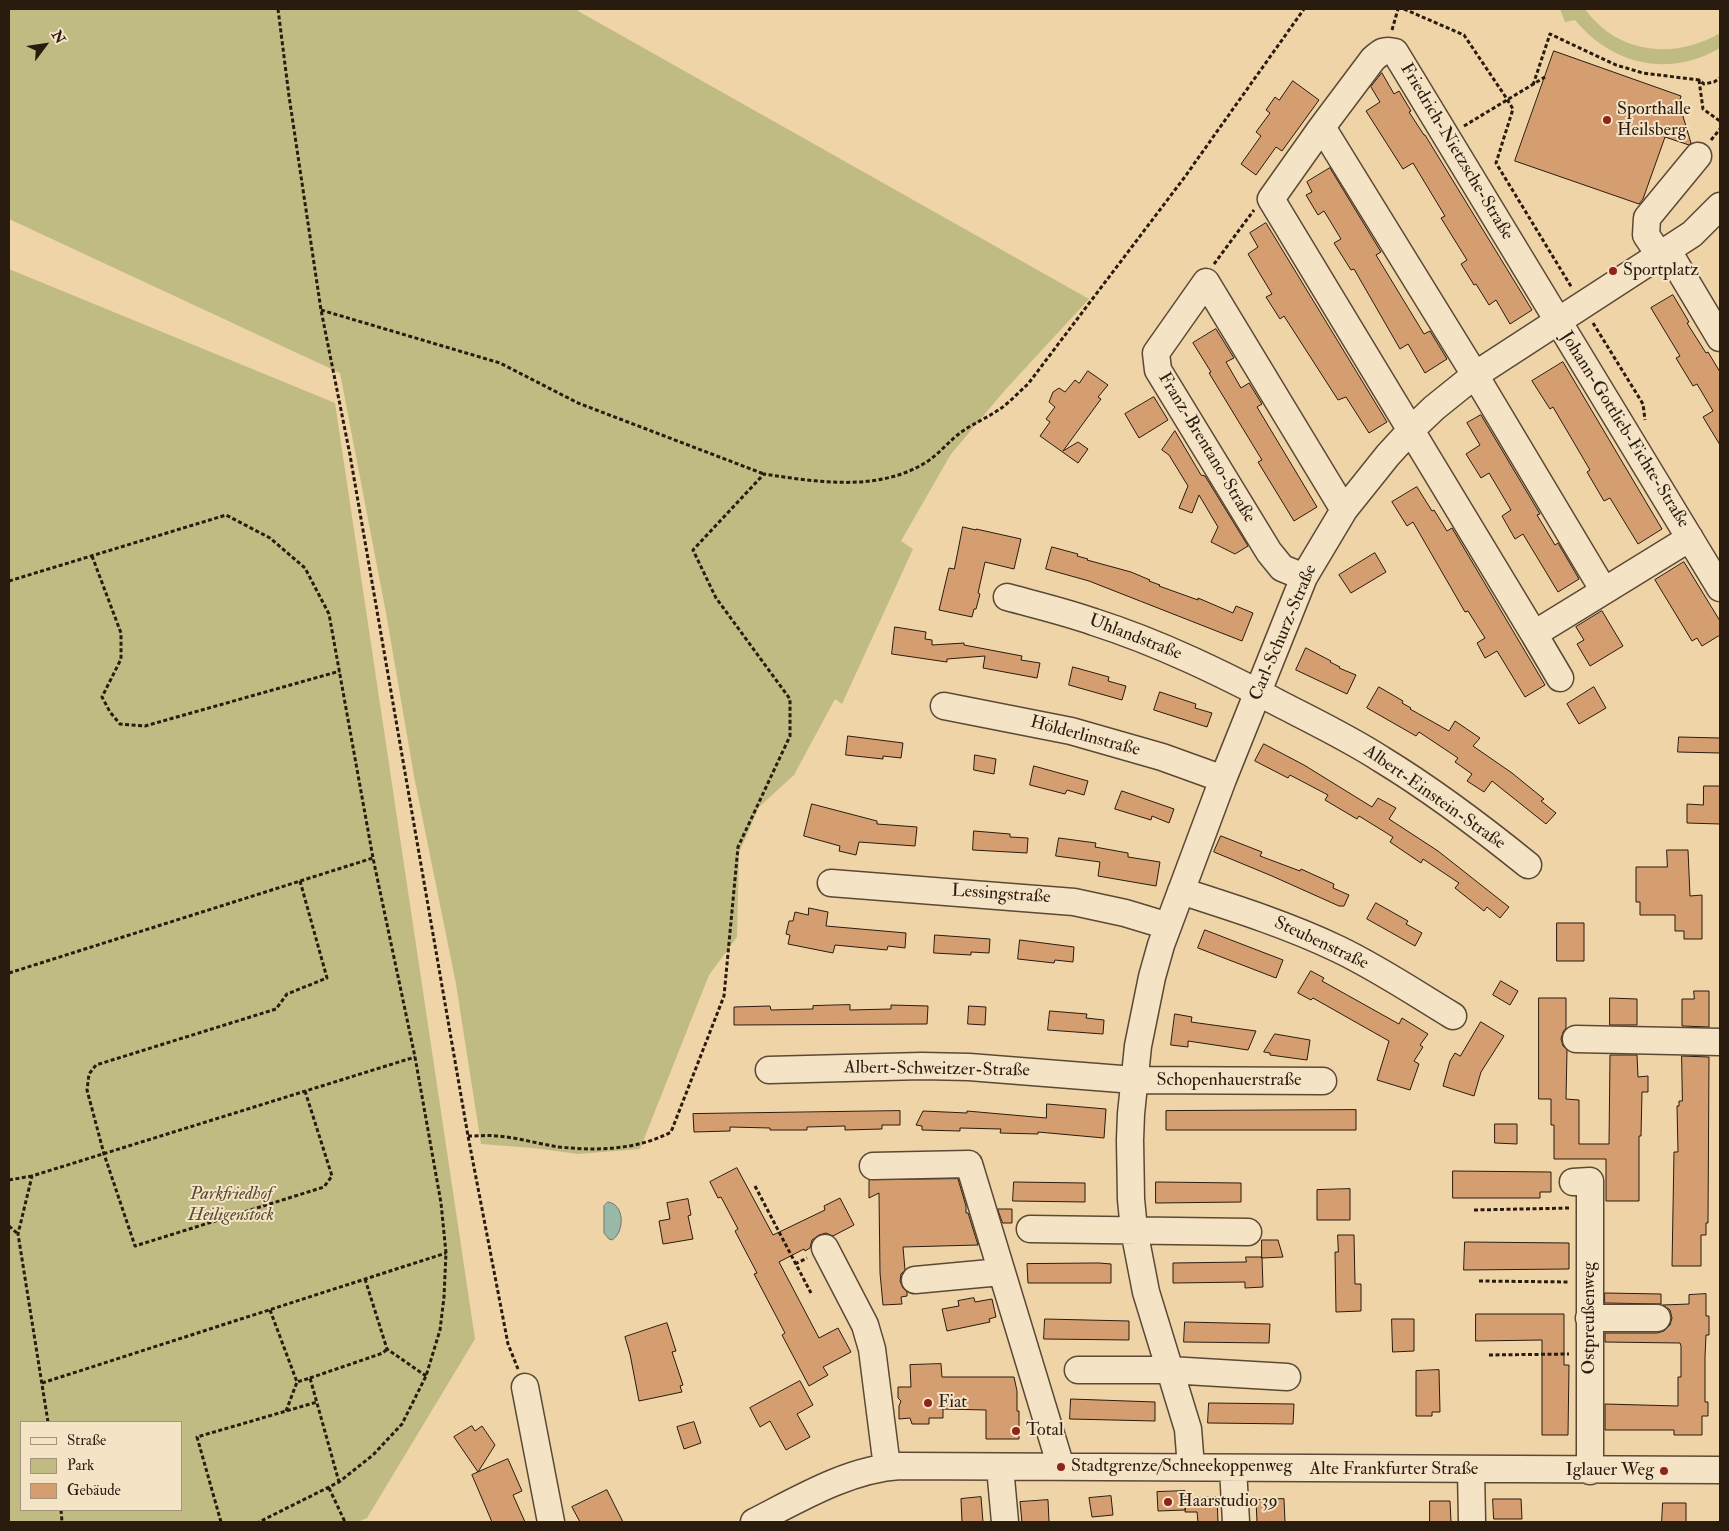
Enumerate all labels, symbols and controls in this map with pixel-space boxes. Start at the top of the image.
north arrow [20,20,70,70]
text: N [48,27,69,47]
street label: Friedrich-Nietzsche-Straße [1395,60,1517,244]
place label: Sporthalle Heilsberg [1617,99,1691,142]
marker: Sporthalle Heilsberg [1601,114,1613,126]
place label: Sportplatz [1623,260,1699,282]
marker: Sportplatz [1607,265,1619,277]
street label: Johann-Gottlieb-Fichte-Straße [1554,328,1694,532]
street label: Franz-Brentano-Straße [1153,369,1259,527]
street label: Carl-Schurz-Straße [1246,562,1322,704]
street label: Uhlandstraße [1085,610,1185,666]
street label: Hölderlinstraße [1028,712,1142,762]
street label: Albert-Einstein-Straße [1359,741,1509,855]
street label: Lessingstraße [951,881,1051,909]
street label: Steubenstraße [1270,913,1372,975]
street label: Albert-Schweitzer-Straße [844,1058,1030,1082]
street label: Schopenhauerstraße [1156,1070,1302,1092]
park label: Parkfriedhof Heiligenstock [188,1184,274,1226]
street label: Ostpreußenweg [1579,1262,1601,1374]
place label: Fiat [938,1392,967,1414]
marker: Fiat [922,1397,934,1409]
place label: Total [1026,1420,1064,1442]
legend [20,1421,182,1511]
marker: Total [1010,1425,1022,1437]
text: Straße [67,1431,106,1450]
text: Park [67,1456,94,1475]
place label: Stadtgrenze/Schneekoppenweg [1071,1456,1292,1478]
street label: Alte Frankfurter Straße [1310,1459,1478,1481]
place label: Iglauer Weg [1565,1460,1654,1482]
marker: Stadtgrenze/Schneekoppenweg [1055,1461,1067,1473]
marker: Iglauer Weg [1658,1465,1670,1477]
text: Gebäude [67,1481,121,1500]
place label: Haarstudio 39 [1178,1491,1278,1513]
marker: Haarstudio 39 [1162,1496,1174,1508]

